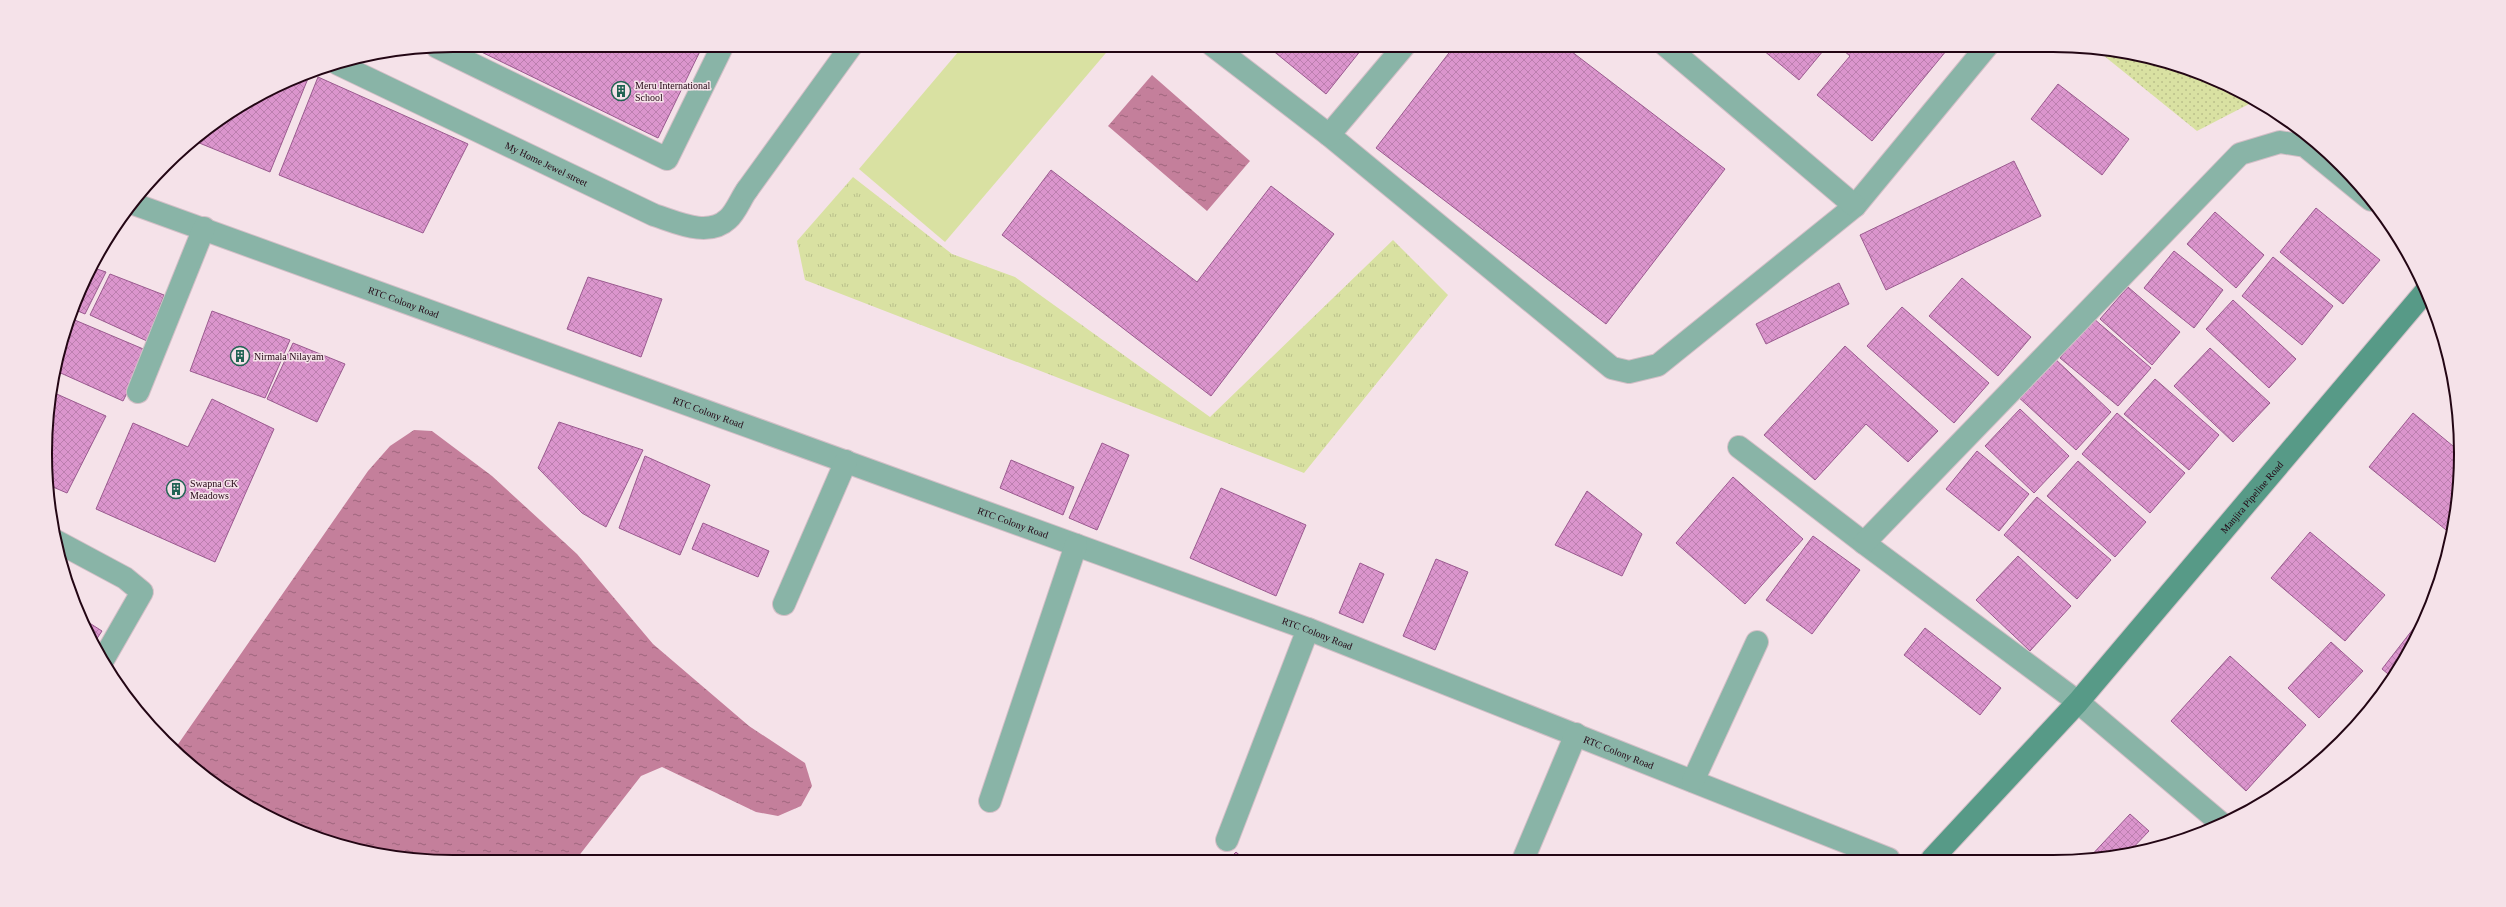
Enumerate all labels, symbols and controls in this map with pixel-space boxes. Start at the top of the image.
building icon: Meru International School [610,80,632,102]
place label: Meru International School [635,80,710,103]
street label: My Home Jewel street [503,139,590,188]
street label: RTC Colony Road [367,284,441,320]
building icon: Nirmala Nilayam [229,345,251,367]
place label: Nirmala Nilayam [254,351,324,362]
street label: RTC Colony Road [671,394,745,430]
street label: Manjira Pipeline Road [2218,459,2285,535]
building icon: Swapna CK Meadows [165,478,187,500]
place label: Swapna CK Meadows [190,478,239,501]
street label: RTC Colony Road [976,504,1050,540]
street label: RTC Colony Road [1281,615,1354,652]
street label: RTC Colony Road [1582,733,1655,771]

